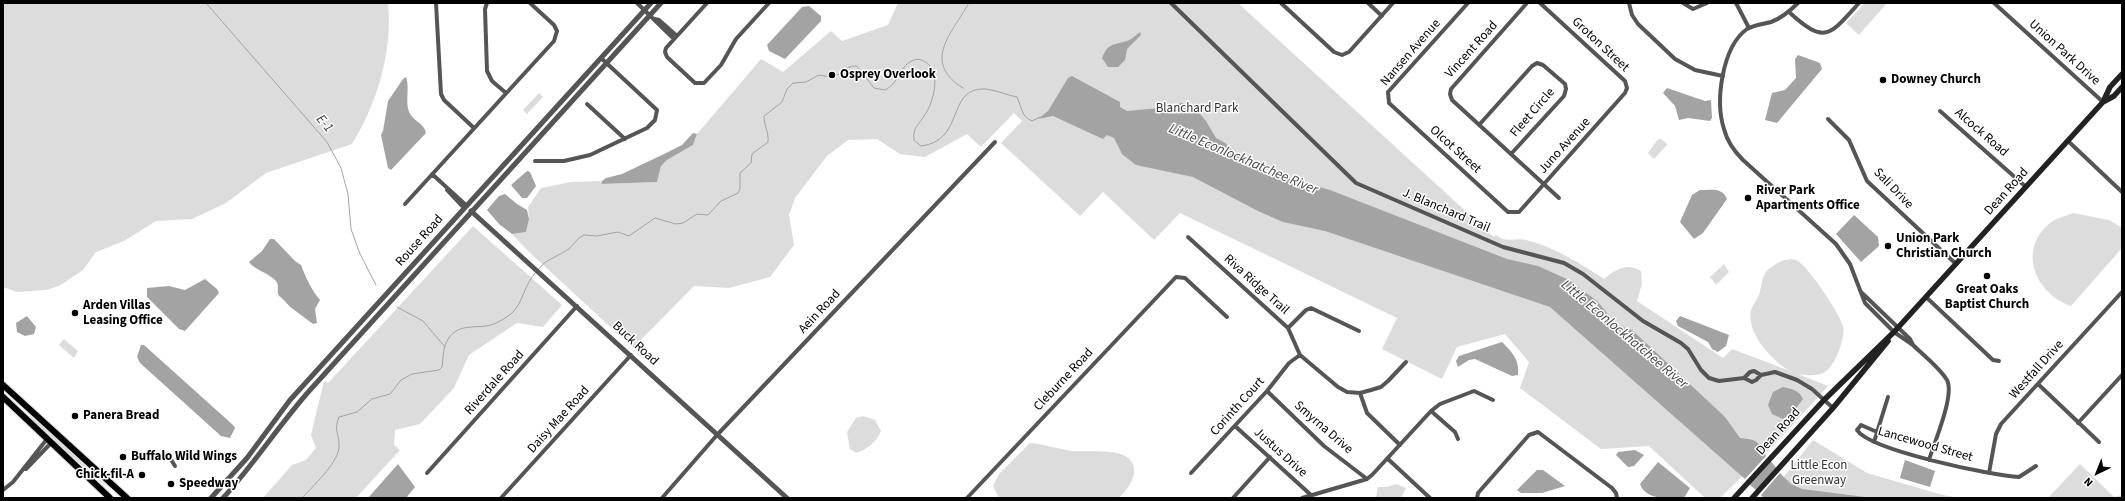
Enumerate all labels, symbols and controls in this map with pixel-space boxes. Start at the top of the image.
street label: Groton Street [1568,14,1632,76]
street label: Nansen Avenue [1378,16,1444,90]
street label: Union Park Drive [2025,17,2103,89]
street label: Vincent Road [1442,18,1502,82]
place label: Osprey Overlook [840,67,936,83]
marker: Osprey Overlook [827,70,837,80]
place label: Downey Church [1891,72,1981,88]
marker: Downey Church [1878,75,1888,85]
street label: Fleet Circle [1507,85,1559,141]
park label: Blanchard Park [1156,101,1238,117]
street label: Alcock Road [1951,105,2011,161]
water label: E-1 [312,112,336,136]
street label: Juno Avenue [1536,115,1594,177]
water label: Little Econlockhatchee River [1166,121,1320,199]
street label: Olcot Street [1426,123,1484,177]
street label: Sali Drive [1870,165,1916,213]
street label: Dean Road [1982,165,2032,219]
place label: River Park Apartments Office [1756,183,1860,214]
street label: J. Blanchard Trail [1400,186,1492,236]
marker: River Park Apartments Office [1743,193,1753,203]
street label: Rouse Road [393,212,447,270]
place label: Union Park Christian Church [1896,231,1992,262]
marker: Union Park Christian Church [1883,241,1893,251]
street label: Riva Ridge Trail [1220,252,1292,318]
marker: Great Oaks Baptist Church [1982,271,1992,281]
water label: Little Econlockhatchee River [1557,277,1691,393]
place label: Great Oaks Baptist Church [1945,282,2029,313]
street label: Aein Road [796,287,844,337]
place label: Arden Villas Leasing Office [83,298,163,329]
marker: Arden Villas Leasing Office [70,308,80,318]
street label: Buck Road [609,319,661,369]
street label: Westfall Drive [2007,337,2067,403]
street label: Cleburne Road [1031,345,1097,415]
street label: Riverdale Road [462,348,528,418]
street label: Corinth Court [1208,374,1268,440]
street label: Daisy Mae Road [525,383,593,457]
street label: Smyrna Drive [1290,398,1356,458]
street label: Dean Road [1754,405,1804,459]
place label: Panera Bread [83,408,159,424]
marker: Panera Bread [70,411,80,421]
street label: Lancewood Street [1876,424,1974,466]
street label: Justus Drive [1250,425,1310,481]
place label: Buffalo Wild Wings [131,449,237,465]
marker: Buffalo Wild Wings [118,452,128,462]
north arrow [2077,453,2117,493]
park label: Little Econ Greenway [1791,458,1847,489]
place label: Chick-fil-A [75,467,134,483]
marker: Chick-fil-A [137,470,147,480]
text: N [2081,474,2096,490]
place label: Speedway [179,476,238,492]
marker: Speedway [166,479,176,489]

